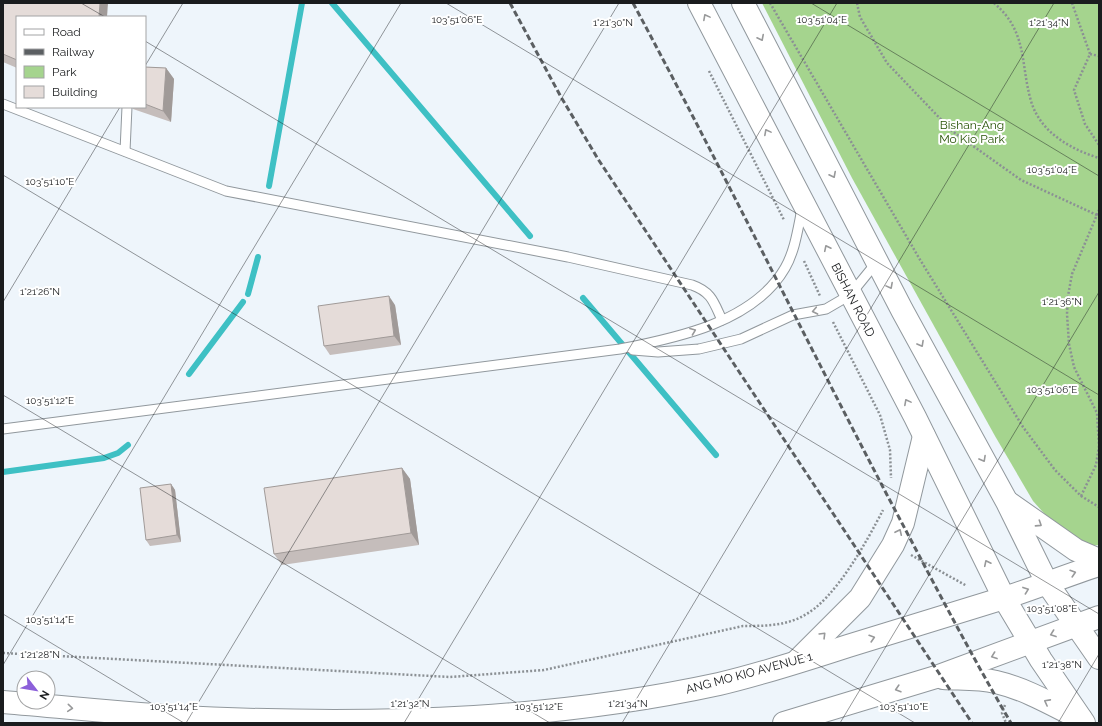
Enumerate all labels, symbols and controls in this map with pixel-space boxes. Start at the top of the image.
text: 103°51'06"E [432,14,482,25]
one-way arrow [704,14,711,21]
text: 103°51'04"E [797,14,847,25]
legend [16,16,146,108]
text: 1°21'30"N [593,17,633,28]
text: 1°21'34"N [1029,17,1069,28]
text: Road [52,25,81,39]
one-way arrow [756,33,764,41]
text: Railway [52,45,95,59]
text: Park [52,65,77,79]
text: Building [52,85,98,99]
park label: Bishan-Ang Mo Kio Park [939,118,1005,146]
one-way arrow [764,129,772,136]
text: 103°51'04"E [1027,164,1077,175]
one-way arrow [828,171,835,178]
text: 103°51'10"E [26,176,74,187]
one-way arrow [824,244,831,252]
street label: BISHAN ROAD [828,261,878,340]
one-way arrow [885,282,892,289]
text: 1°21'26"N [20,286,60,297]
text: 1°21'36"N [1042,296,1082,307]
one-way arrow [812,306,818,315]
one-way arrow [690,328,697,336]
one-way arrow [916,340,924,348]
text: 103°51'06"E [1027,384,1077,395]
text: 103°51'12"E [26,395,74,406]
one-way arrow [904,399,911,406]
one-way arrow [978,454,986,462]
one-way arrow [1035,519,1042,527]
one-way arrow [894,528,902,536]
one-way arrow [984,560,992,567]
one-way arrow [1069,569,1076,578]
one-way arrow [1022,587,1029,595]
text: 103°51'08"E [1027,603,1077,614]
text: 103°51'14"E [26,614,74,625]
one-way arrow [1050,629,1057,637]
one-way arrow [818,632,826,640]
one-way arrow [869,635,876,643]
text: 1°21'28"N [20,649,60,660]
street label: ANG MO KIO AVENUE 1 [684,649,814,697]
one-way arrow [991,651,998,659]
text: 1°21'38"N [1042,659,1082,670]
north arrow [16,670,56,710]
one-way arrow [895,684,902,692]
text: N [36,688,52,702]
text: 1°21'32"N [390,698,430,709]
text: 1°21'34"N [608,698,648,709]
one-way arrow [1044,699,1051,707]
text: 103°51'14"E [150,701,198,712]
text: 103°51'12"E [515,701,563,712]
text: 103°51'10"E [880,701,928,712]
one-way arrow [67,703,73,712]

